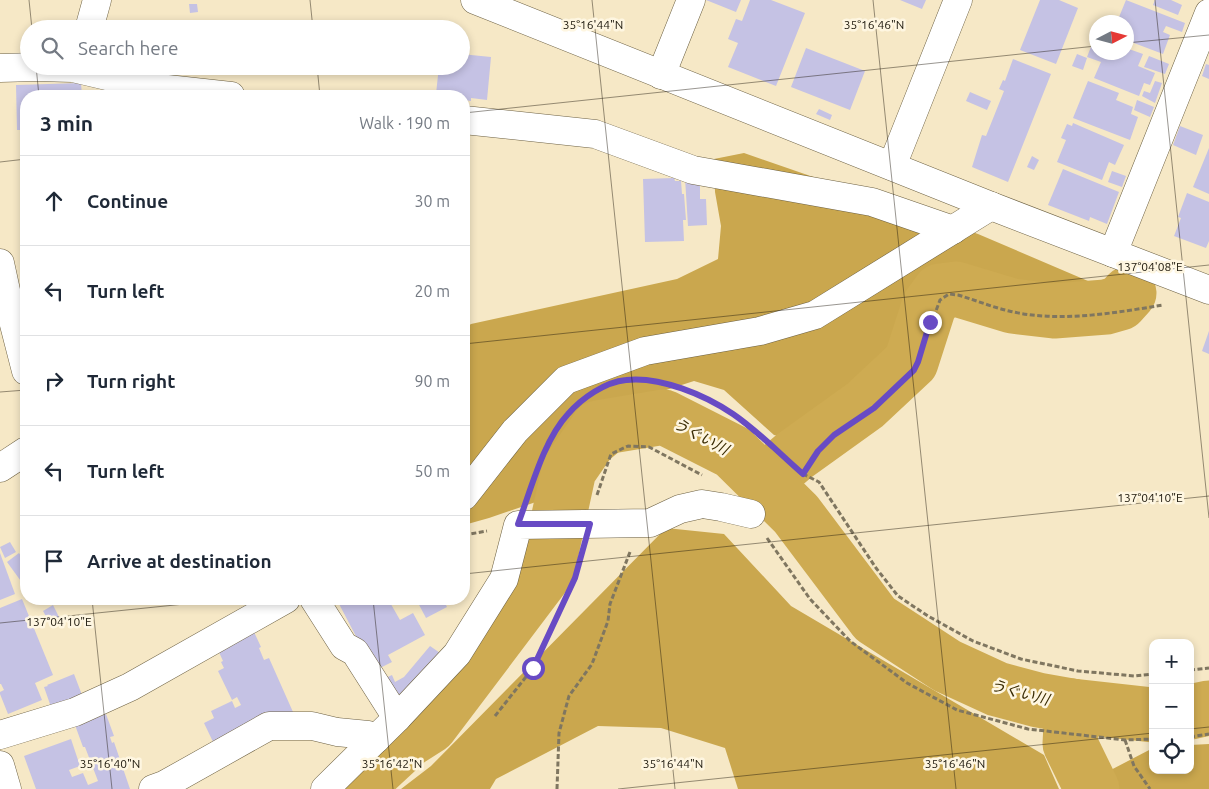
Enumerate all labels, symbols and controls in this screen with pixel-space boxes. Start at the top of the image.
north arrow [1089,15,1134,60]
text: 35°16'44"N [563,18,623,31]
text: 35°16'46"N [844,18,904,31]
search box [20,20,470,75]
icon: search [38,34,66,62]
text: Search here [78,37,178,59]
text: 3 min [40,111,93,135]
text: Walk · 190 m [359,114,450,132]
icon: ahead [40,187,68,215]
text: Continue [87,190,168,212]
text: 30 m [414,192,450,210]
text: 137°04'08"E [1117,260,1183,273]
icon: left [40,277,68,305]
text: Turn left [87,280,165,302]
text: 20 m [414,282,450,300]
route end [919,311,942,334]
icon: right [40,367,68,395]
text: Turn right [87,370,175,392]
text: 90 m [414,372,450,390]
water label: うぐい川 [671,414,733,459]
icon: left [40,457,68,485]
text: Turn left [87,460,165,482]
text: 50 m [414,462,450,480]
text: 137°04'10"E [1117,491,1183,504]
icon: arrive [40,547,68,575]
text: Arrive at destination [87,550,272,572]
text: 137°04'10"E [26,615,92,628]
map controls [1149,639,1194,774]
button: + [1149,639,1194,684]
route start [522,657,545,680]
water label: うぐい川 [989,676,1053,708]
button: − [1149,684,1194,729]
button: locate [1149,729,1194,774]
text: 35°16'40"N [80,757,140,770]
text: 35°16'42"N [362,757,422,770]
text: 35°16'44"N [643,757,703,770]
text: 35°16'46"N [925,757,985,770]

